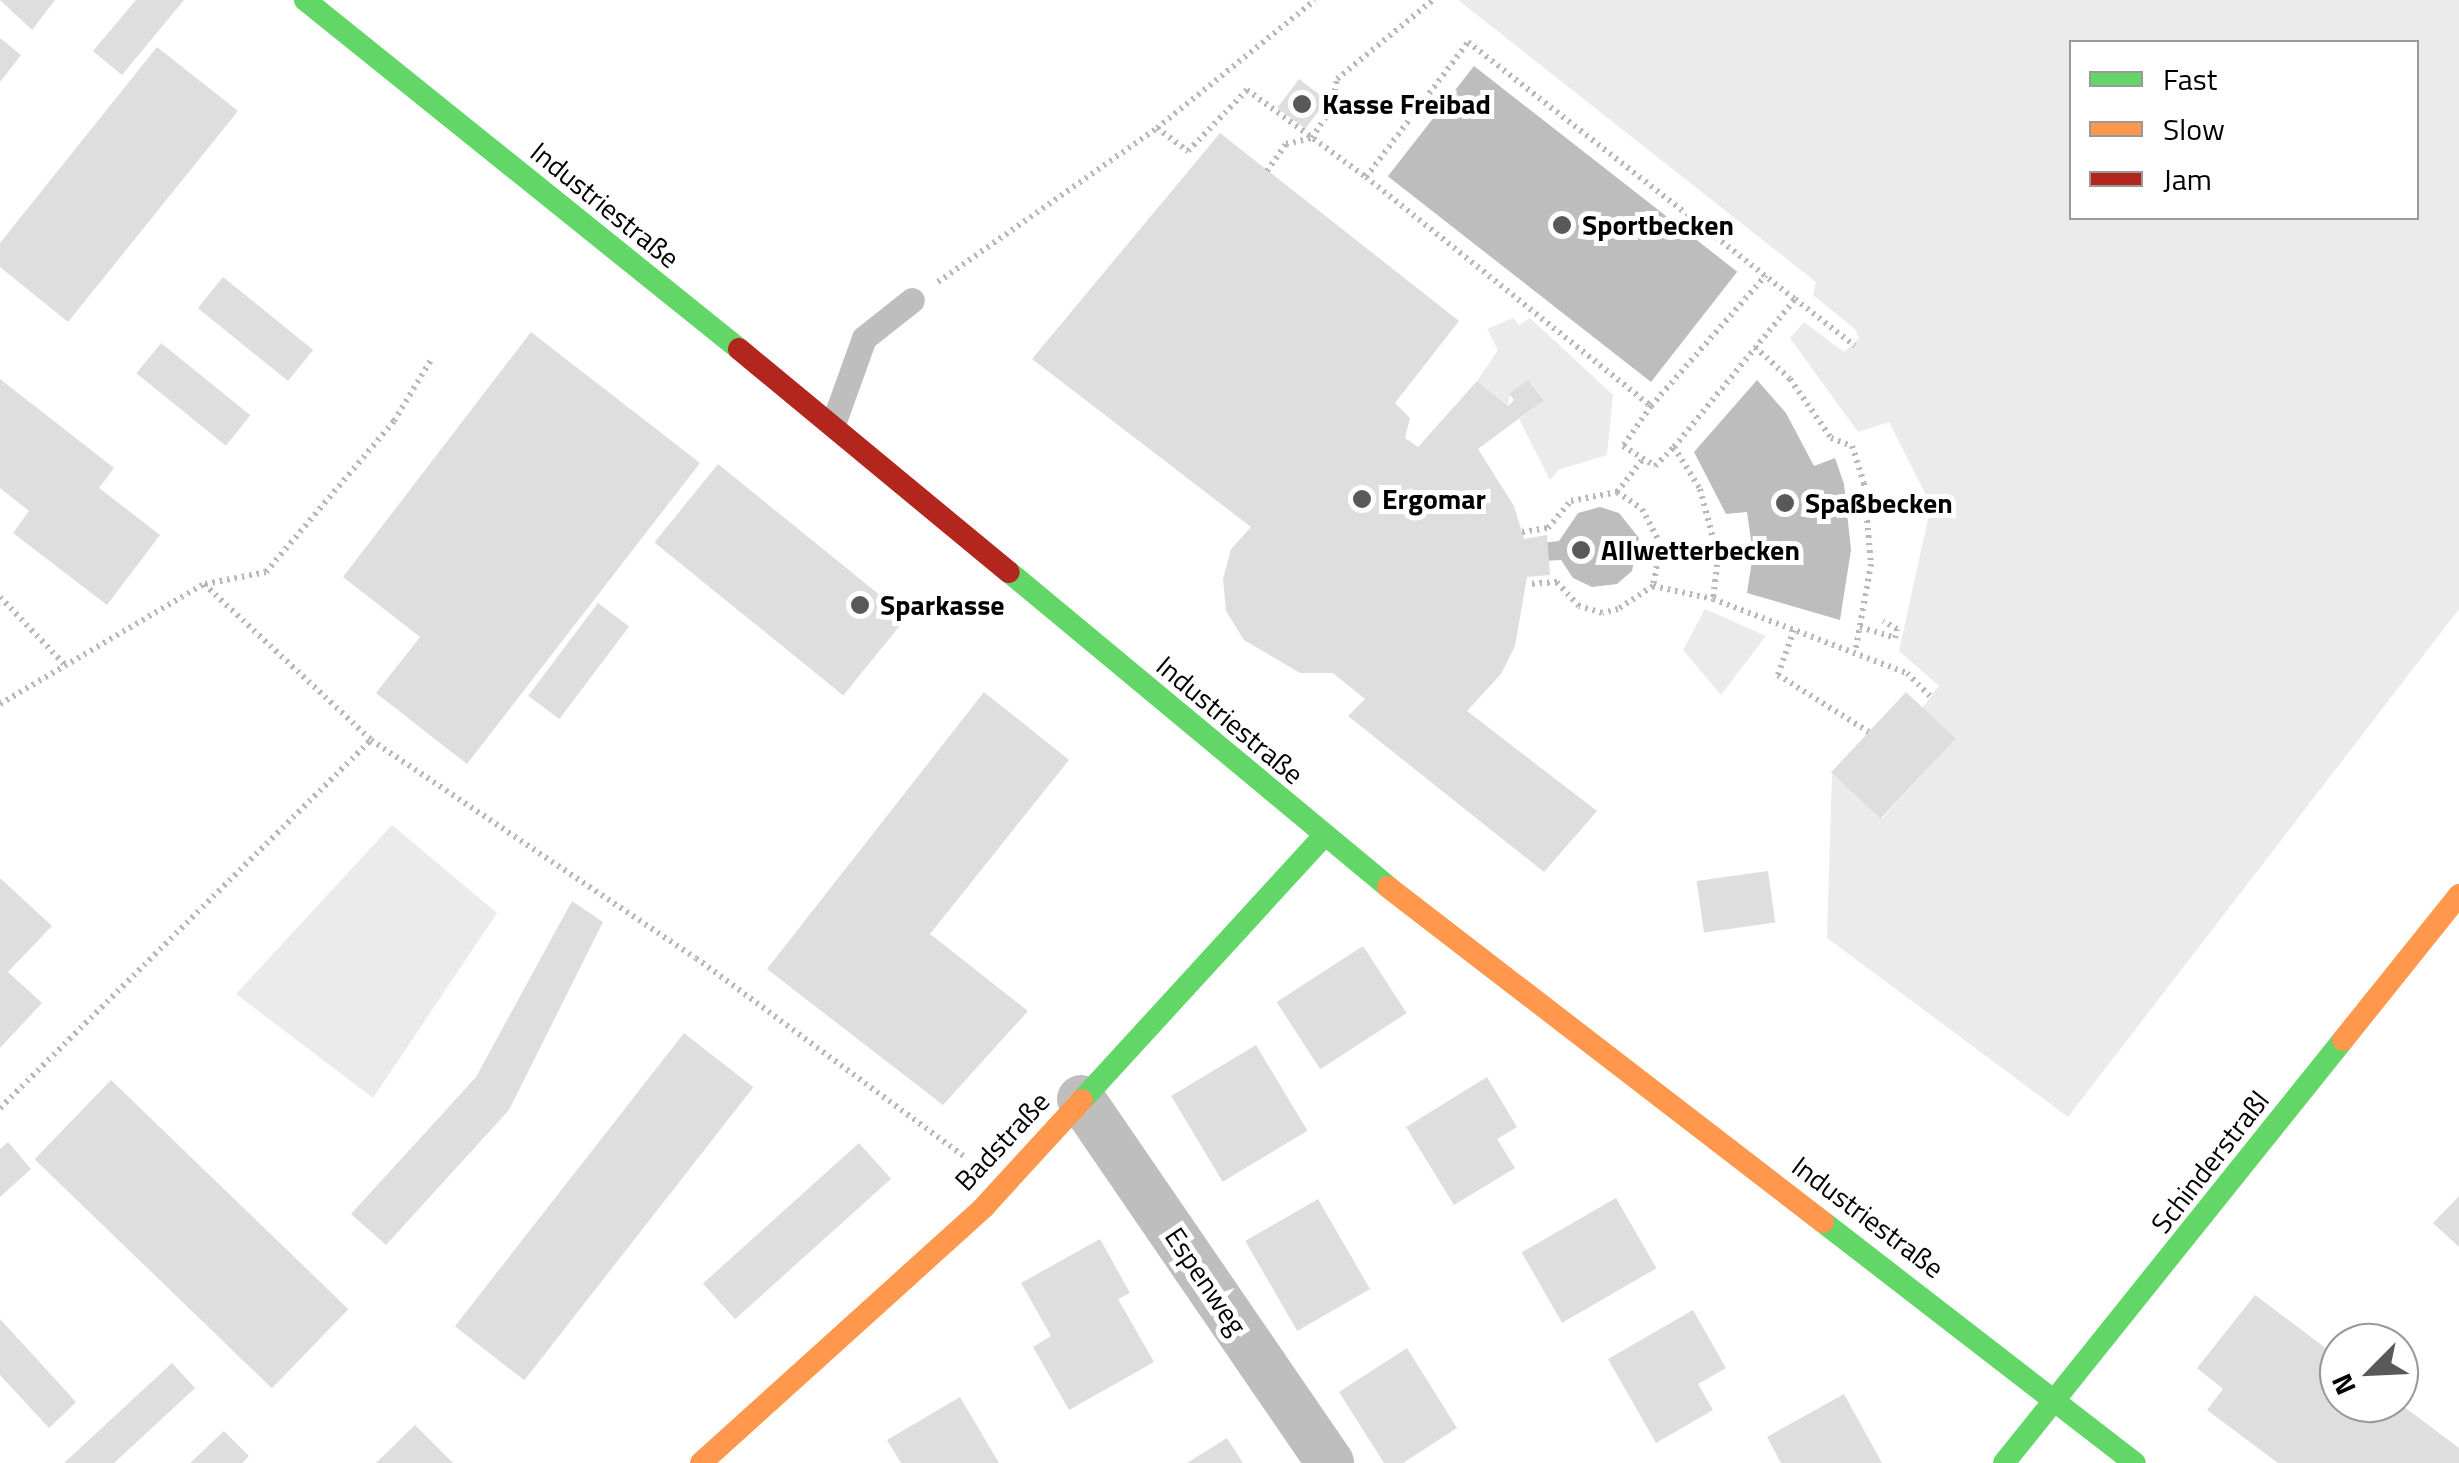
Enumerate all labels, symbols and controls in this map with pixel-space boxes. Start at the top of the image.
legend [2069,40,2419,220]
text: Fast [2163,56,2217,102]
place label: Kasse Freibad [1322,87,1491,121]
marker: Kasse Freibad [1291,93,1313,115]
text: Slow [2163,106,2225,152]
street label: Industriestraße [524,135,686,275]
text: Jam [2163,156,2212,202]
place label: Sportbecken [1582,208,1734,242]
marker: Sportbecken [1551,214,1573,236]
place label: Ergomar [1382,482,1486,516]
place label: Spaßbecken [1805,486,1953,520]
marker: Ergomar [1351,488,1373,510]
marker: Spaßbecken [1774,492,1796,514]
place label: Allwetterbecken [1601,533,1800,567]
marker: Allwetterbecken [1570,539,1592,561]
place label: Sparkasse [880,588,1005,622]
marker: Sparkasse [849,594,871,616]
street label: Industriestraße [1150,649,1310,791]
street label: Schinderstraßl [2144,1084,2276,1240]
street label: Badstraße [948,1085,1056,1197]
street label: Industriestraße [1786,1149,1950,1285]
street label: Espenweg [1158,1221,1254,1341]
north arrow [2319,1323,2419,1423]
text: N [2319,1367,2367,1402]

